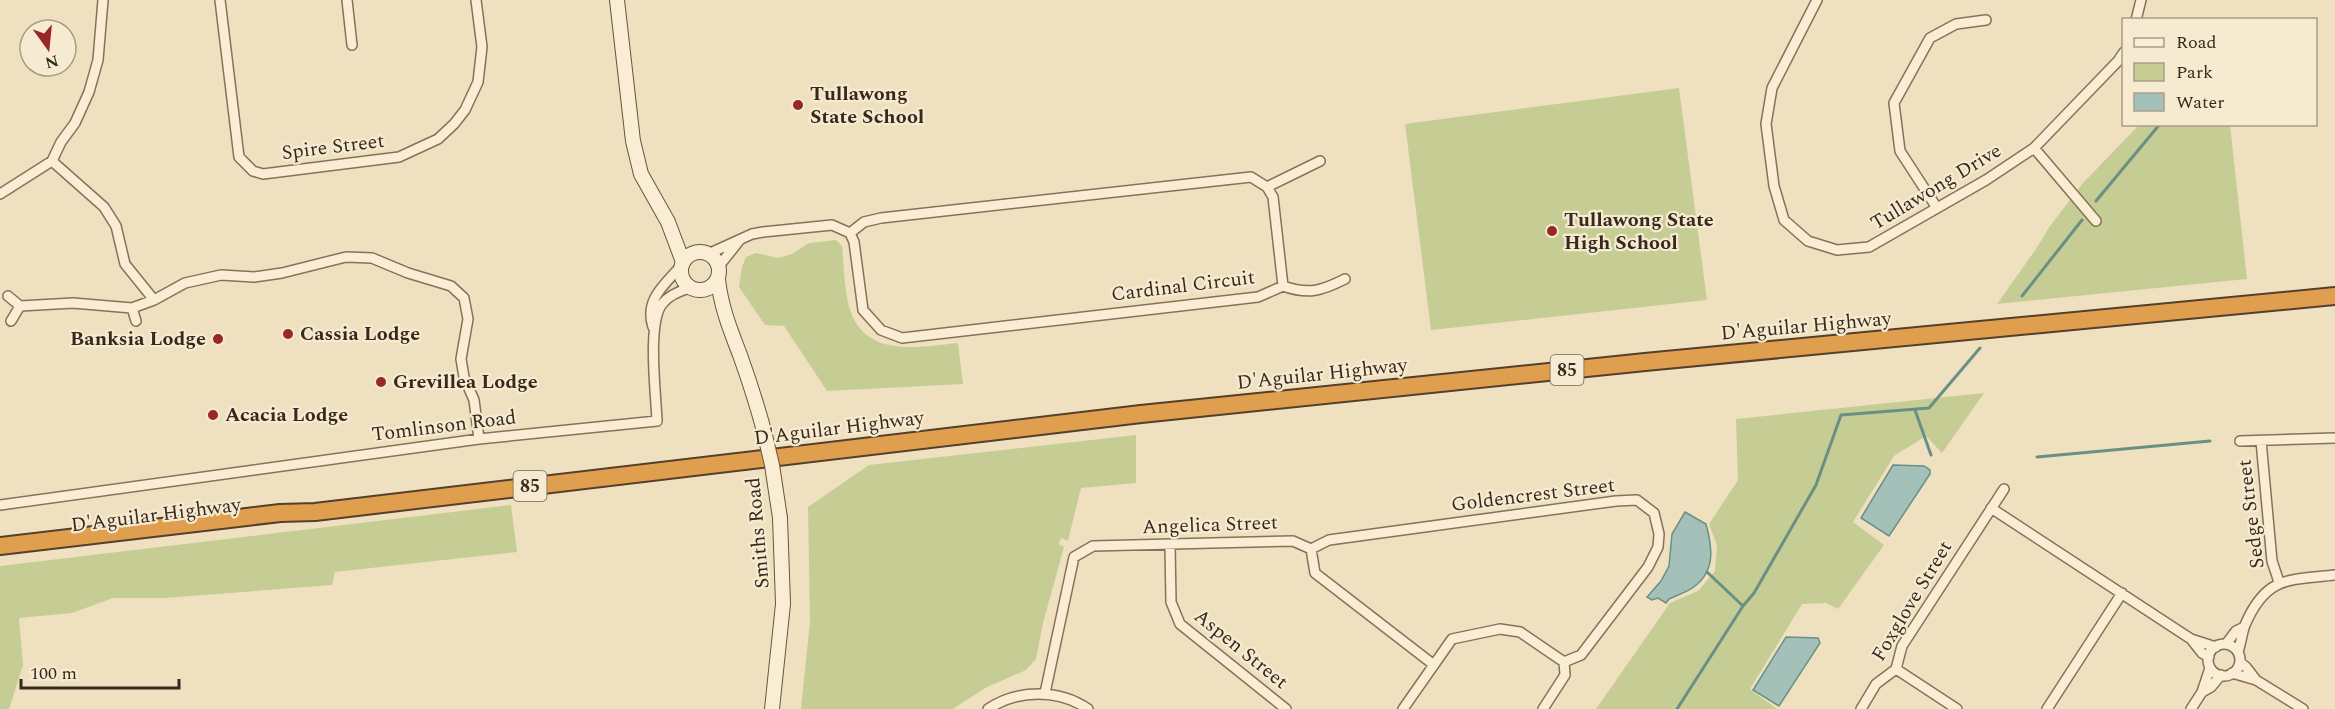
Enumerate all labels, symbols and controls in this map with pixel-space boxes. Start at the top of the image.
north arrow [18,18,78,78]
legend [2122,18,2317,126]
text: Road [2176,29,2217,56]
text: N [42,48,61,75]
text: Park [2176,59,2213,86]
place label: Tullawong State School [810,79,924,132]
text: Water [2176,89,2224,116]
marker: Tullawong State School [791,98,805,112]
street label: Spire Street [280,126,386,168]
street label: Tullawong Drive [1865,136,2007,238]
place label: Tullawong State High School [1564,205,1714,258]
marker: Tullawong State High School [1545,224,1559,238]
street label: Cardinal Circuit [1109,262,1257,310]
street label: D'Aguilar Highway [1719,303,1894,348]
place label: Cassia Lodge [300,319,420,349]
place label: Banksia Lodge [70,324,206,354]
marker: Cassia Lodge [281,327,295,341]
marker: Banksia Lodge [211,332,225,346]
street label: D'Aguilar Highway [1235,350,1410,398]
road number: 85 [1550,355,1584,385]
place label: Grevillea Lodge [393,367,538,397]
marker: Grevillea Lodge [374,375,388,389]
place label: Acacia Lodge [225,400,348,430]
street label: Tomlinson Road [370,402,518,450]
street label: D'Aguilar Highway [752,403,927,453]
marker: Acacia Lodge [206,408,220,422]
street label: Sedge Street [2229,458,2273,570]
street label: Goldencrest Street [1449,470,1617,520]
road number: 85 [514,471,546,501]
street label: Smiths Road [738,476,778,590]
street label: D'Aguilar Highway [69,490,244,540]
street label: Angelica Street [1142,508,1278,542]
street label: Foxglove Street [1864,535,1960,667]
street label: Aspen Street [1187,602,1295,696]
scale bar [21,652,178,690]
text: 100 m [30,660,77,687]

